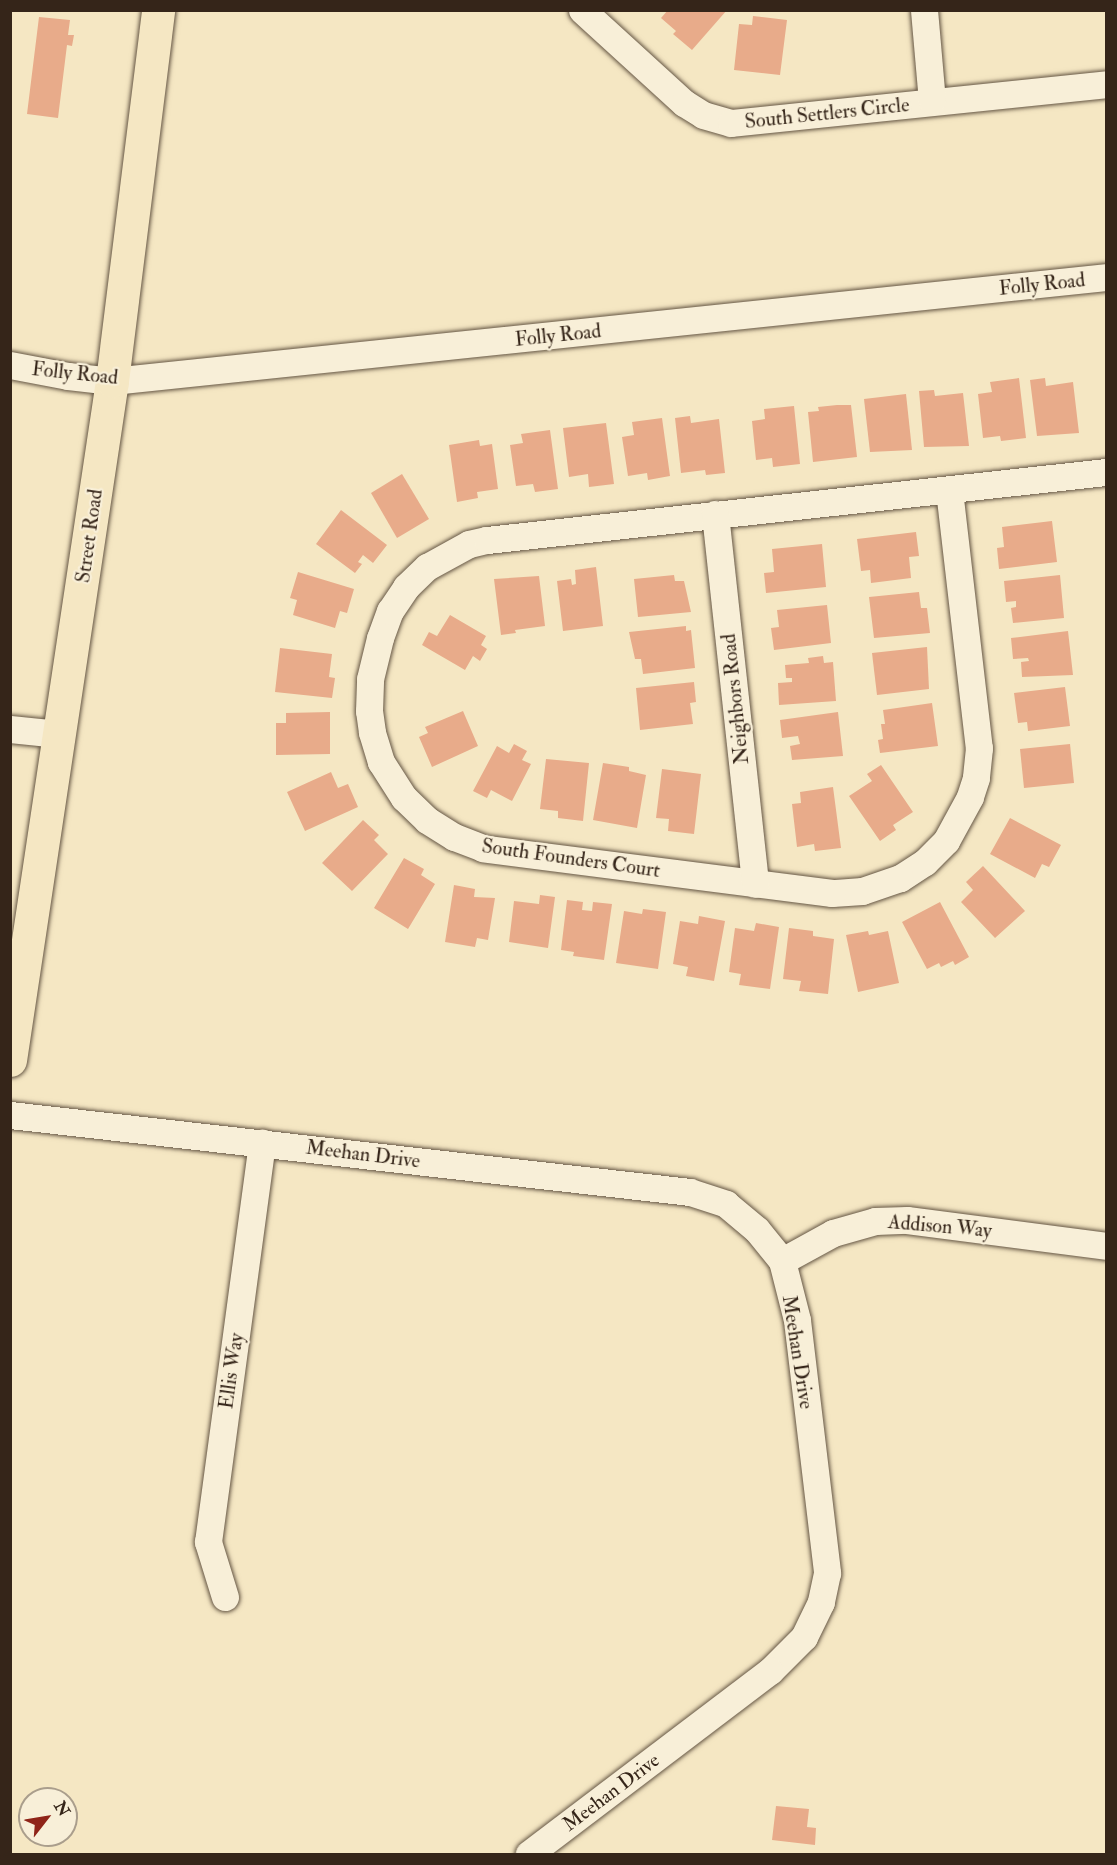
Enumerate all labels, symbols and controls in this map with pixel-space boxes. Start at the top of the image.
street label: South Settlers Circle [744,92,910,134]
street label: Folly Road [998,268,1086,300]
street label: Folly Road [514,319,602,351]
street label: Folly Road [31,357,119,389]
street label: Street Road [71,488,107,584]
street label: Neighbors Road [716,633,754,765]
street label: South Founders Court [480,834,662,882]
street label: Meehan Drive [305,1135,421,1173]
street label: Addison Way [887,1210,993,1242]
street label: Meehan Drive [777,1293,819,1411]
street label: Ellis Way [214,1331,248,1411]
street label: Meehan Drive [558,1748,664,1836]
north arrow [18,1787,78,1847]
text: N [49,1797,74,1820]

